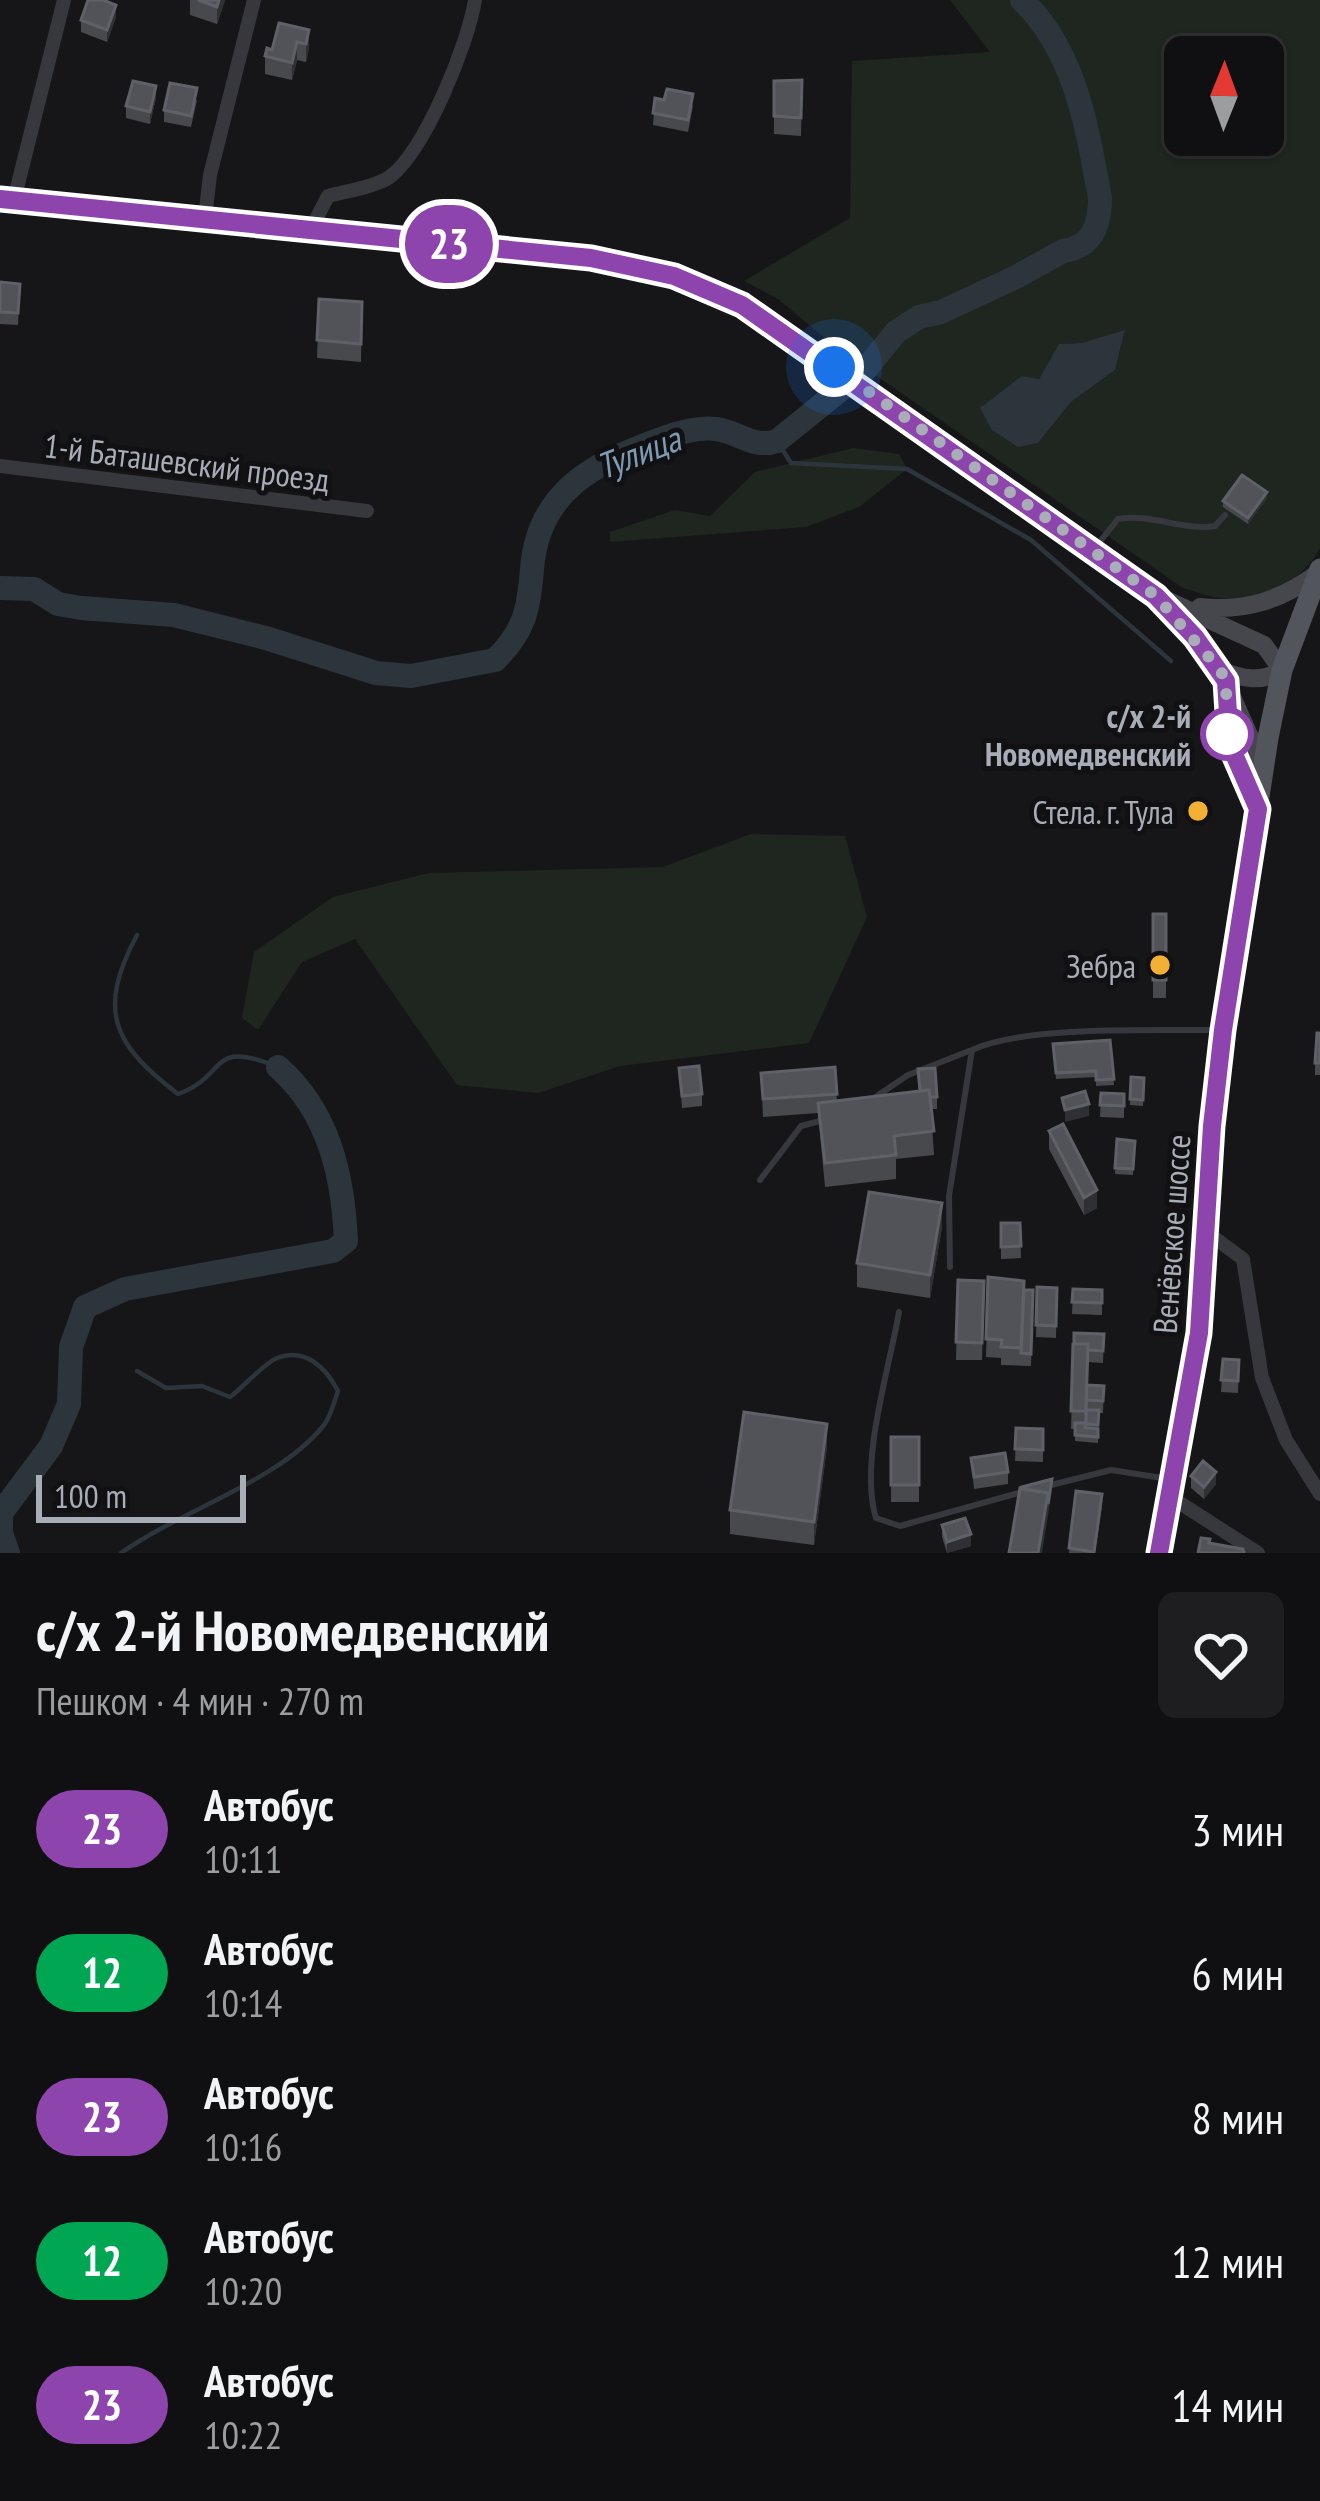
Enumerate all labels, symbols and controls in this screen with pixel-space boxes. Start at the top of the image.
north arrow [1164,36,1284,156]
map controls [1164,36,1284,156]
line badge: 23 [395,205,503,283]
text: 23 [429,216,469,271]
your location [804,337,864,397]
water label: Тулица [589,414,688,489]
street label: 1-й Баташевский проезд [42,423,332,501]
place label: с/х 2-й Новомедвенский [985,694,1191,775]
marker: с/х 2-й Новомедвенский [1202,709,1252,759]
place label: Стела. г. Тула [1032,790,1174,833]
marker: Стела. г. Тула [1185,798,1211,824]
place label: Зебра [1066,944,1136,987]
marker: Зебра [1147,952,1173,978]
street label: Венёвское шоссе [1143,1133,1199,1335]
scale bar [36,1469,246,1522]
text: 100 m [54,1474,127,1517]
button: heart [1158,1592,1284,1718]
text: с/х 2-й Новомедвенский [36,1593,550,1667]
text: Пешком · 4 мин · 270 m [36,1675,364,1726]
text: Автобус [204,1775,334,1833]
text: 3 мин [1191,1800,1284,1858]
text: 23 [82,1801,122,1856]
text: 10:11 [204,1833,282,1884]
text: Автобус [204,1919,334,1977]
text: 6 мин [1191,1944,1284,2002]
text: 12 [82,1945,122,2000]
text: 10:14 [204,1977,282,2028]
text: Автобус [204,2063,334,2121]
text: 8 мин [1191,2088,1284,2146]
text: 23 [82,2089,122,2144]
text: 10:16 [204,2121,282,2172]
text: Автобус [204,2207,334,2265]
text: 12 мин [1171,2232,1284,2290]
text: 12 [82,2233,122,2288]
text: 10:20 [204,2265,282,2316]
text: Автобус [204,2351,334,2409]
text: 14 мин [1171,2376,1284,2434]
text: 23 [82,2377,122,2432]
text: 10:22 [204,2409,282,2460]

